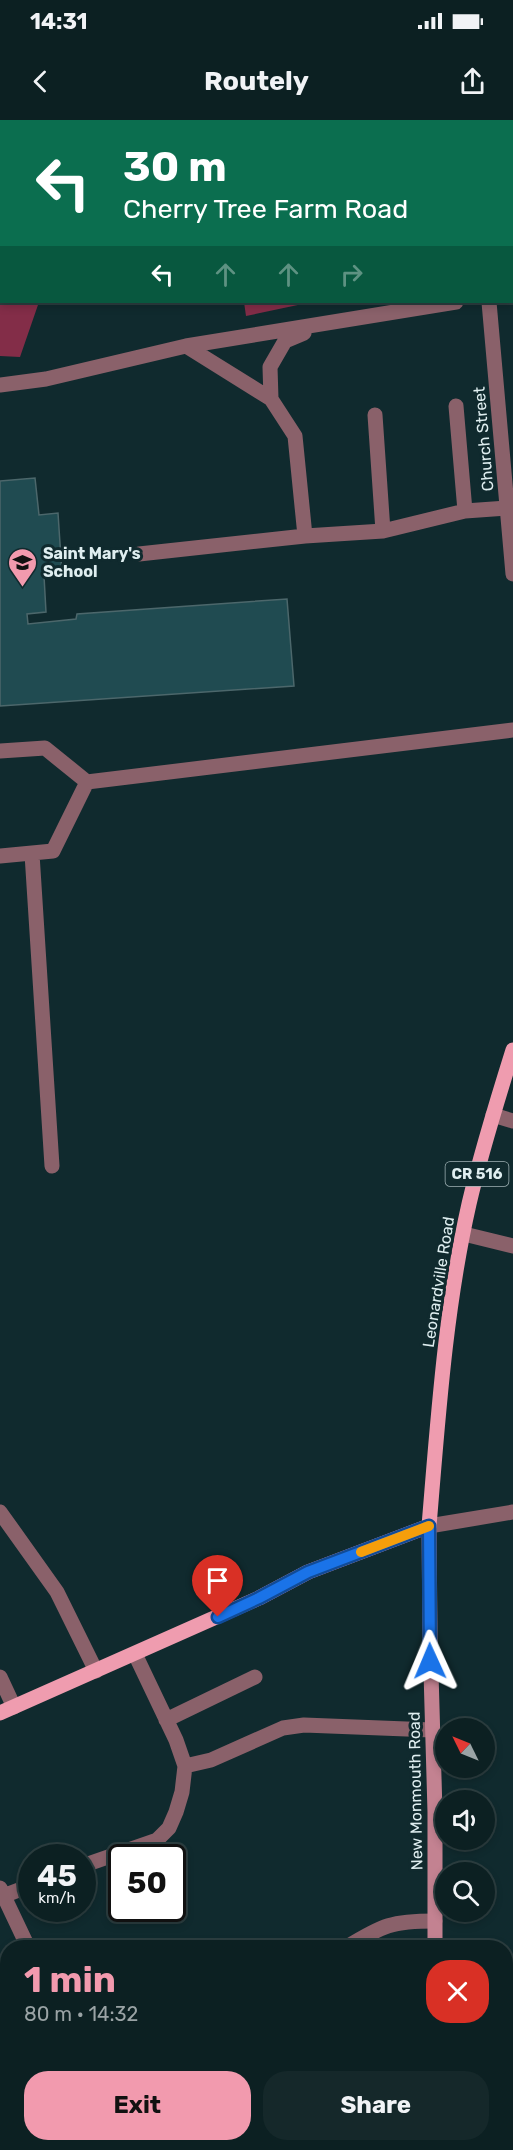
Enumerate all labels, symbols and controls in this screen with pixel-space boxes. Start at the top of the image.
text: 14:31 [30,8,88,35]
icon: back [24,65,57,98]
text: Routely [204,65,309,97]
icon: share [456,65,489,98]
text: 30 m [123,142,227,192]
icon: left [24,144,102,222]
text: Cherry Tree Farm Road [123,193,408,225]
icon: left [146,258,179,291]
icon: ahead [209,258,242,291]
icon: ahead [272,258,305,291]
icon: right [335,258,368,291]
street label: Church Street [469,386,498,492]
place label: Saint Mary's School [43,544,141,581]
school or university icon: Saint Mary's School [6,546,38,588]
road number: CR 516 [446,1162,508,1186]
street label: Leonardville Road [419,1215,458,1349]
pin [192,1555,243,1617]
icon: arrive [201,1564,234,1597]
position arrow [398,1629,462,1693]
street label: New Monmouth Road [405,1711,426,1871]
north arrow [435,1718,495,1778]
map controls [435,1718,495,1922]
button: sound [435,1790,495,1850]
speed limit sign: 50 [108,1844,186,1922]
text: 45 [37,1858,77,1894]
button: search [435,1862,495,1922]
text: km/h [38,1889,76,1907]
text: 1 min [24,1958,116,2001]
button: close [426,1960,489,2023]
text: 80 m · 14:32 [24,2002,138,2026]
button: Exit [24,2071,251,2140]
button: Share [263,2071,489,2140]

